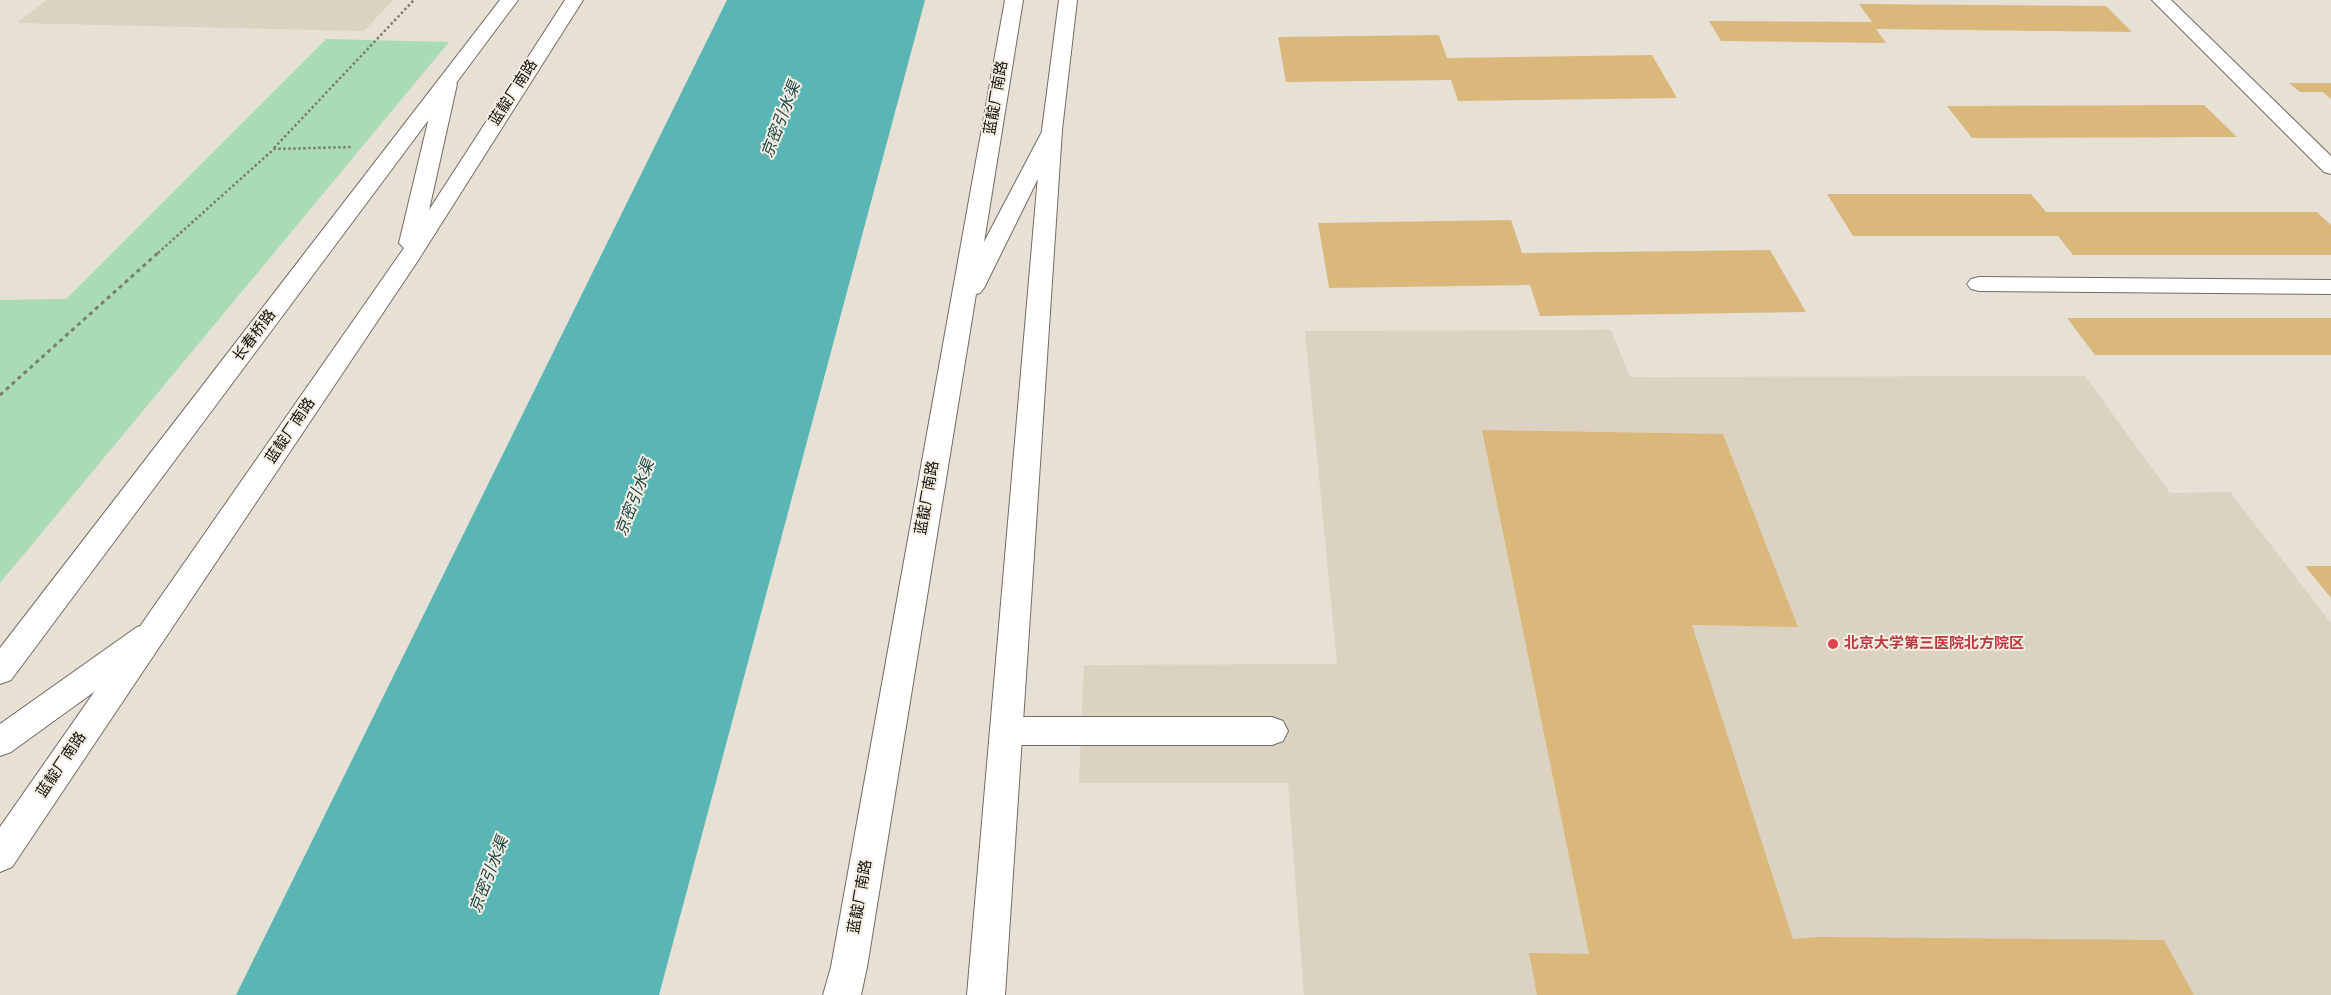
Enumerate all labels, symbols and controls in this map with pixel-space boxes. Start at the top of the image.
street label: 蓝靛厂南路 [486,57,542,129]
street label: 蓝靛厂南路 [982,60,1012,136]
water label: 京密引水渠 [759,79,805,161]
street label: 长春桥路 [230,307,280,365]
street label: 蓝靛厂南路 [263,395,319,467]
water label: 京密引水渠 [613,457,659,539]
street label: 蓝靛厂南路 [913,460,943,536]
place label: 北京大学第三医院北方院区 [1844,635,2024,653]
marker: 北京大学第三医院北方院区 [1826,637,1840,651]
street label: 蓝靛厂南路 [34,729,90,801]
water label: 京密引水渠 [467,834,513,916]
street label: 蓝靛厂南路 [846,859,876,935]

